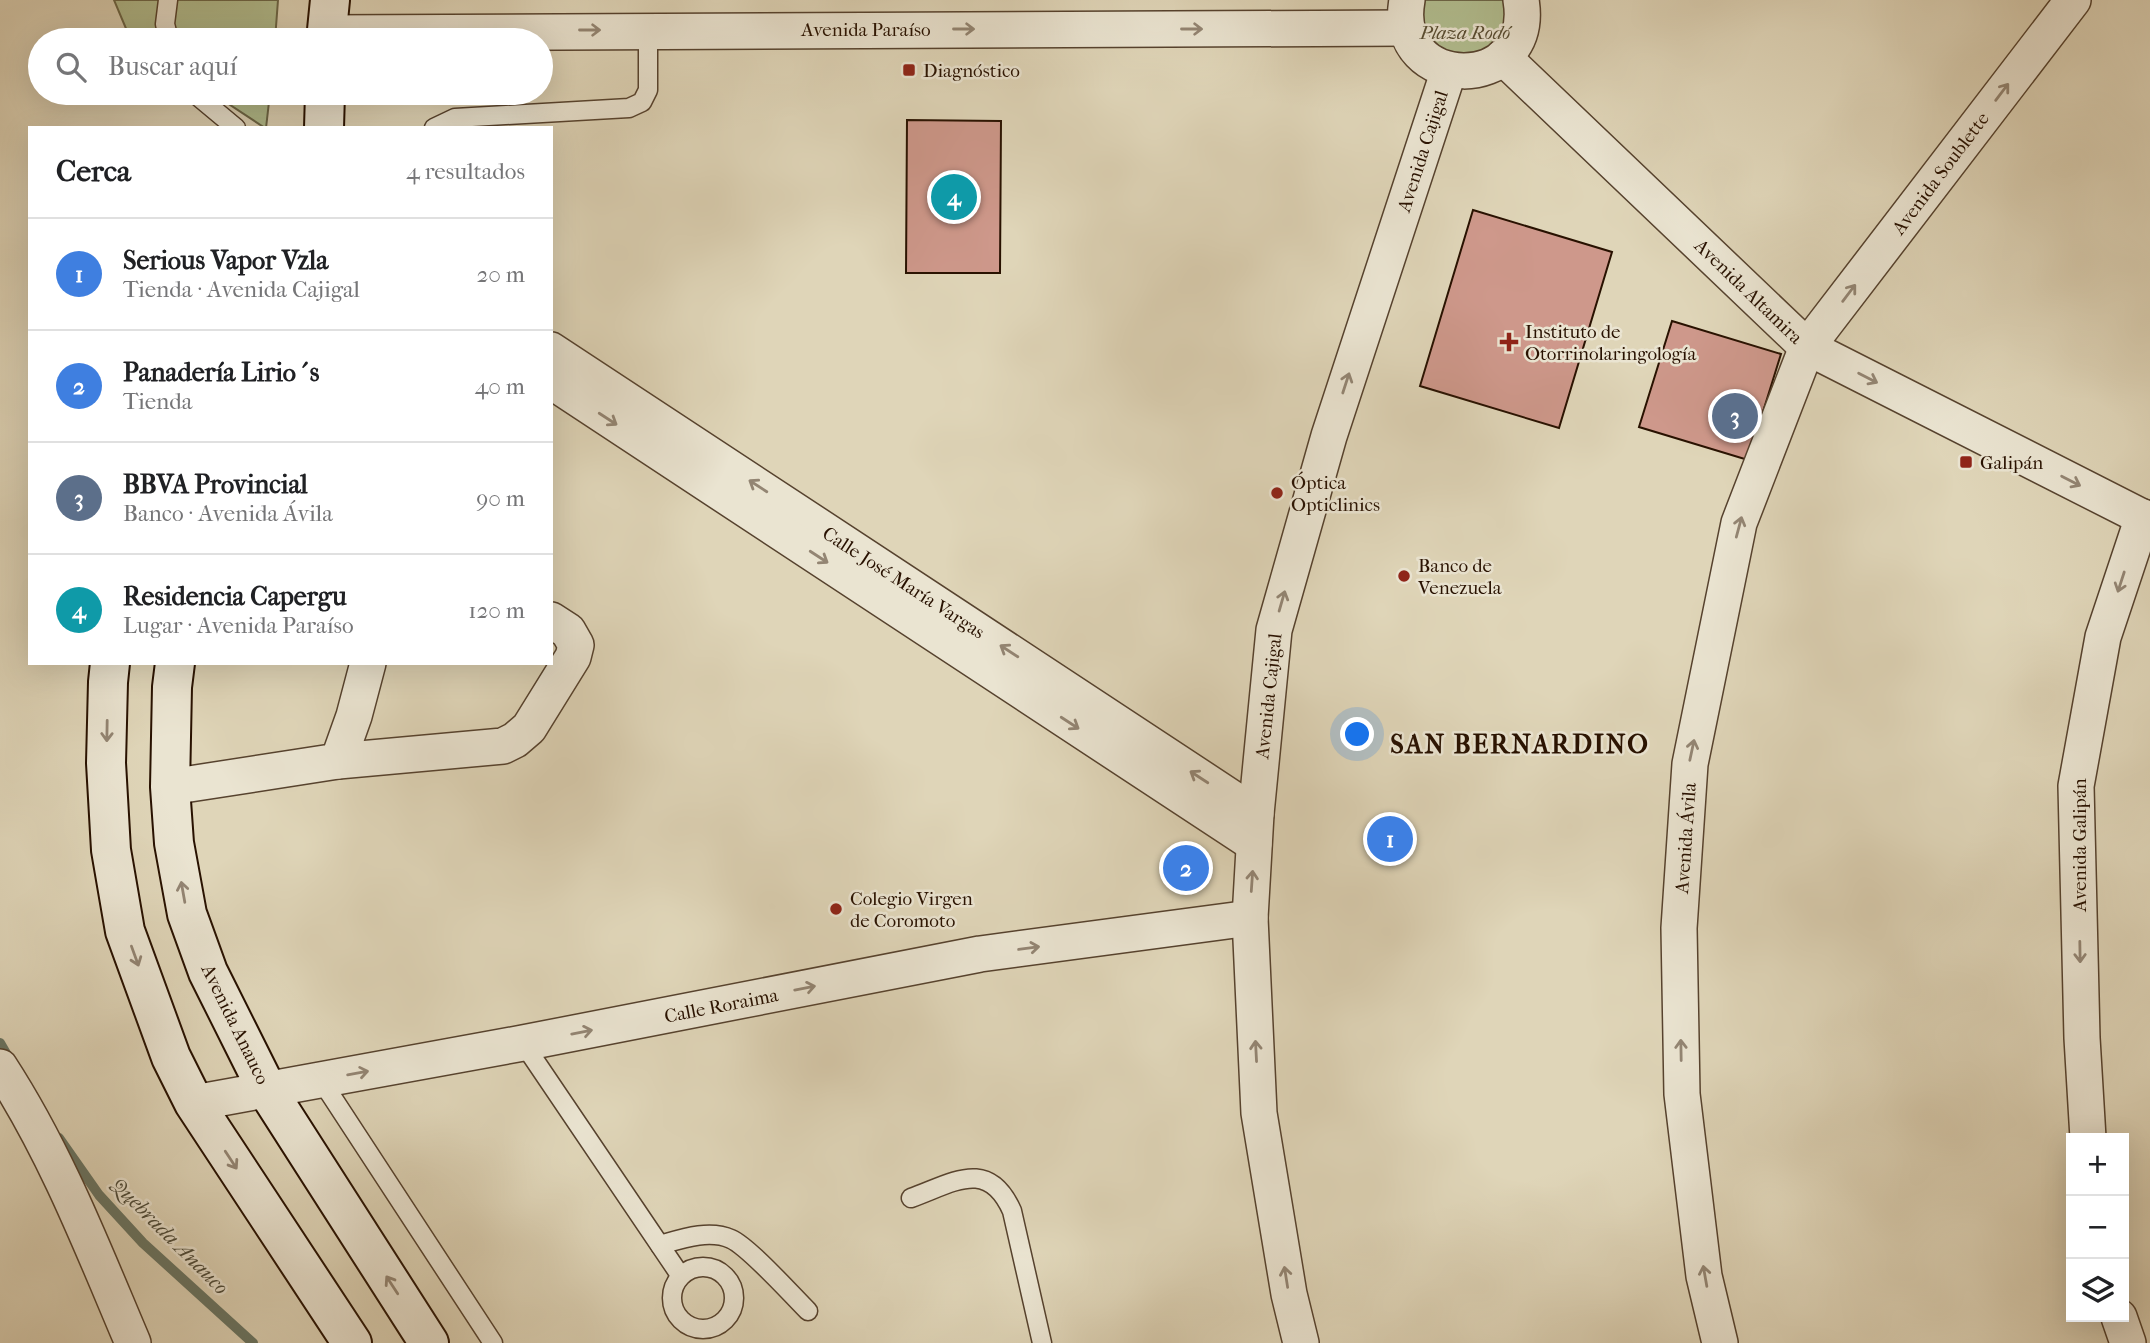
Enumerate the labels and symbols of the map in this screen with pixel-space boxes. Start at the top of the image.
street label: Avenida Paraíso [800,19,931,41]
one-way arrow [953,22,976,36]
one-way arrow [1180,22,1203,36]
park label: Plaza Rodó [1419,22,1513,44]
one-way arrow [578,23,601,37]
place label: Diagnóstico [923,60,1020,82]
marker: Diagnóstico [901,62,917,78]
one-way arrow [1994,83,2009,102]
street label: Avenida Cajigal [1393,88,1453,216]
street label: Avenida Soublette [1887,108,1994,240]
pin: 4 [931,171,977,223]
street label: Avenida Altamira [1689,234,1807,349]
one-way arrow [1841,284,1856,302]
place label: Instituto de Otorrinolaringología [1525,321,1696,365]
marker: Instituto de Otorrinolaringología [1499,332,1519,352]
one-way arrow [1857,371,1878,385]
one-way arrow [1341,372,1353,394]
pin: 3 [1712,390,1758,442]
one-way arrow [598,412,617,426]
place label: Galipán [1980,452,2043,474]
marker: Galipán [1958,454,1974,470]
place label: Óptica Opticlinics [1291,471,1380,516]
one-way arrow [2060,475,2081,488]
one-way arrow [748,479,768,493]
marker: Óptica Opticlinics [1269,485,1285,501]
one-way arrow [1733,517,1746,539]
street label: Calle José María Vargas [818,522,989,644]
one-way arrow [809,550,828,565]
place label: Banco de Venezuela [1417,555,1502,599]
marker: Banco de Venezuela [1396,568,1412,584]
one-way arrow [2114,571,2127,593]
one-way arrow [1277,590,1290,612]
street label: Avenida Cajigal [1251,632,1287,761]
one-way arrow [1000,644,1019,659]
one-way arrow [1060,716,1079,730]
your location [1340,717,1374,751]
one-way arrow [100,720,113,743]
district label: SAN BERNARDINO [1390,729,1650,760]
one-way arrow [1686,739,1700,762]
one-way arrow [1190,769,1209,784]
street label: Avenida Galipán [2069,778,2091,913]
street label: Avenida Ávila [1671,782,1701,895]
pin: 1 [1367,813,1413,865]
pin: 2 [1163,842,1209,894]
one-way arrow [1246,870,1259,893]
one-way arrow [176,881,190,904]
place label: Colegio Virgen de Coromoto [850,888,973,932]
marker: Colegio Virgen de Coromoto [828,901,844,917]
one-way arrow [2073,940,2087,963]
one-way arrow [1017,941,1040,954]
one-way arrow [129,944,142,966]
street label: Avenida Anauco [196,960,274,1088]
one-way arrow [793,981,816,994]
street label: Calle Roraima [662,984,780,1028]
one-way arrow [570,1024,593,1038]
one-way arrow [1674,1039,1688,1062]
one-way arrow [1250,1040,1263,1063]
one-way arrow [346,1066,369,1079]
one-way arrow [224,1150,239,1169]
water label: Quebrada Anauco [105,1172,233,1300]
one-way arrow [1279,1266,1292,1288]
one-way arrow [1697,1266,1711,1288]
one-way arrow [385,1276,399,1296]

